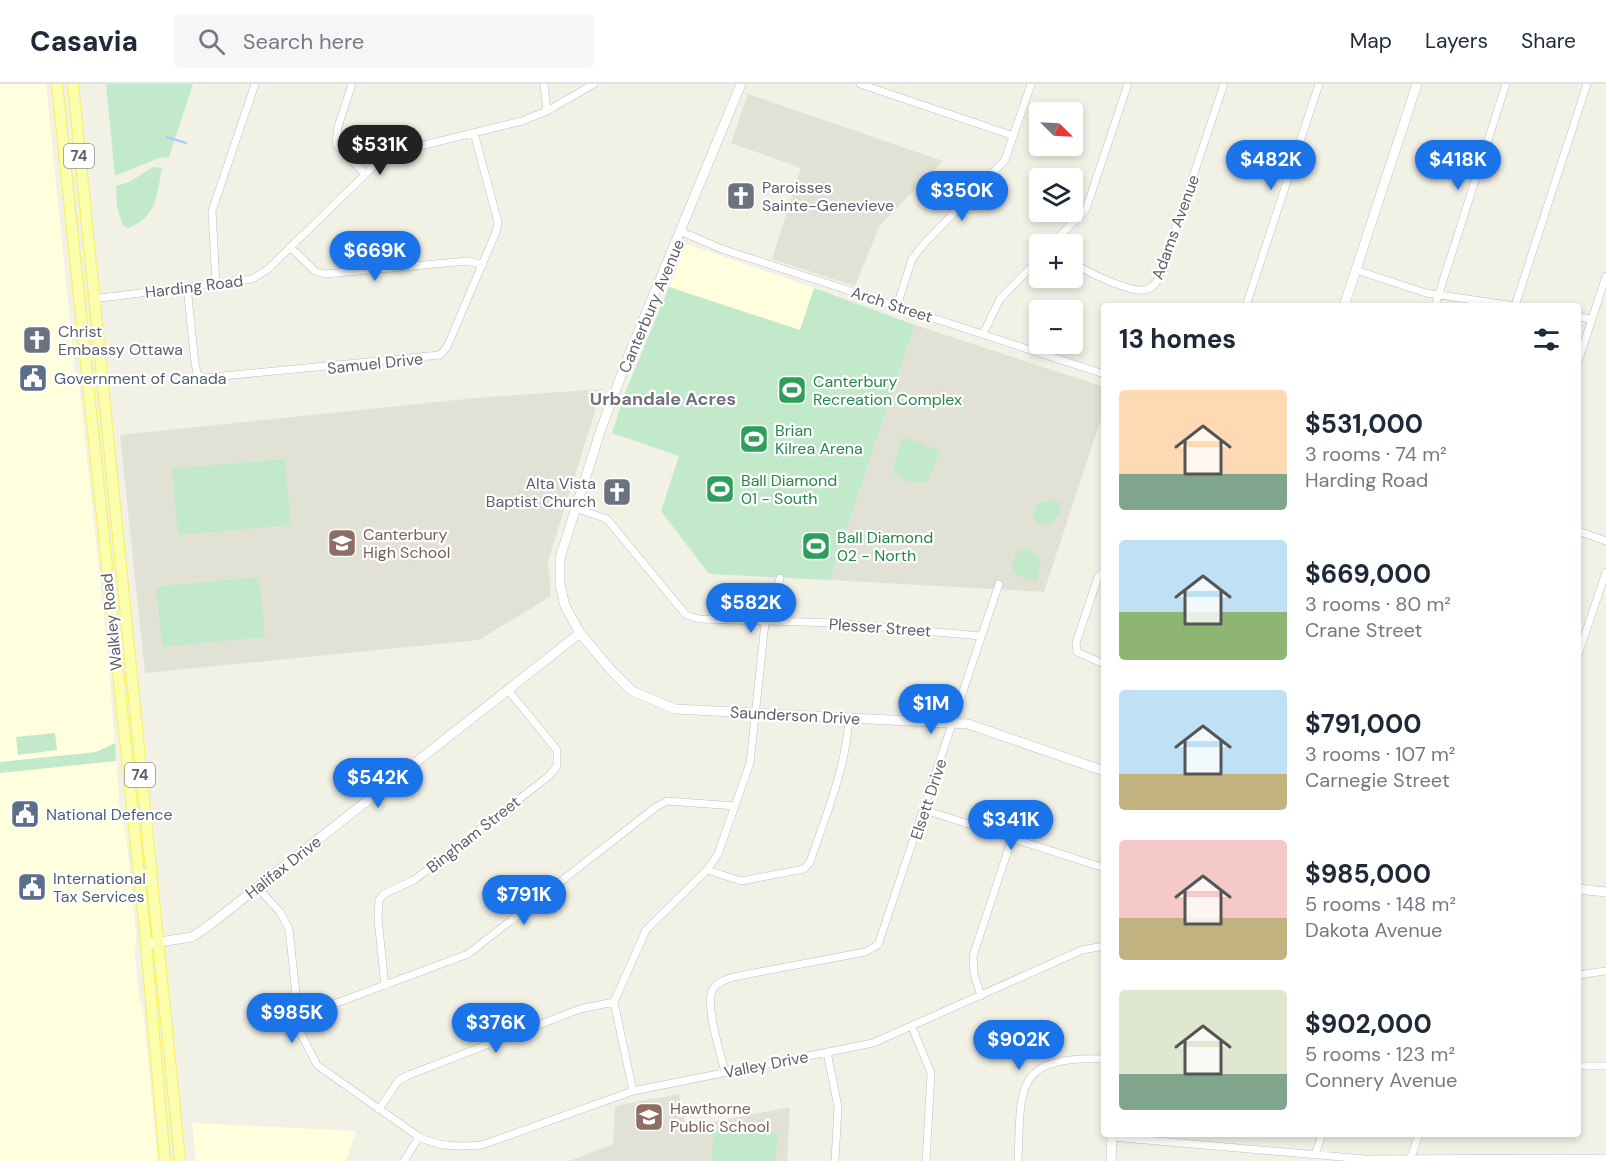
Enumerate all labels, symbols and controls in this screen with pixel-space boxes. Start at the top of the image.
search box [174,14,594,68]
text: Casavia [30,23,138,60]
icon: search [195,25,228,58]
text: Search here [243,27,364,56]
text: Map [1350,27,1392,55]
text: Layers [1425,27,1488,55]
text: Share [1521,27,1576,55]
north arrow [1029,102,1083,156]
map controls [1029,102,1083,354]
pin: $531K [338,125,422,176]
text: $531K [352,131,408,157]
pin: $482K [1229,140,1313,191]
pin: $418K [1416,140,1500,191]
road number: 74 [64,144,94,168]
text: $482K [1240,146,1302,172]
text: $418K [1429,146,1487,172]
button: layers [1029,168,1083,222]
pin: $350K [920,171,1004,222]
street label: Adams Avenue [1147,172,1204,282]
place label: Paroisses Sainte-Genevieve [762,177,894,216]
text: $350K [930,177,994,203]
church icon: Paroisses Sainte-Genevieve [725,180,757,212]
pin: $669K [333,231,417,282]
button: + [1029,234,1083,288]
street label: Canterbury Avenue [614,236,689,376]
text: $669K [344,237,406,263]
street label: Harding Road [144,270,244,303]
street label: Arch Street [849,281,935,327]
button: − [1029,300,1083,354]
place label: Christ Embassy Ottawa [58,321,183,360]
text: 13 homes [1119,322,1236,356]
icon: filters [1530,323,1563,356]
church icon: Christ Embassy Ottawa [21,324,53,356]
street label: Samuel Drive [326,348,424,379]
public building icon: Government of Canada [17,362,49,394]
place label: Government of Canada [54,368,226,389]
place label: Canterbury Recreation Complex [813,371,962,410]
sports icon: Canterbury Recreation Complex [776,374,808,406]
district label: Urbandale Acres [590,387,736,411]
text: $531,000 [1305,407,1423,441]
icon: home [1167,414,1239,486]
place label: Brian Kilrea Arena [775,420,863,459]
sports icon: Brian Kilrea Arena [738,423,770,455]
text: 3 rooms · 74 m² [1305,441,1447,467]
text: Harding Road [1305,467,1428,493]
place label: Ball Diamond 01 - South [741,470,837,509]
place label: Alta Vista Baptist Church [486,473,596,512]
sports icon: Ball Diamond 01 - South [704,473,736,505]
church icon: Alta Vista Baptist Church [601,476,633,508]
place label: Canterbury High School [363,524,450,563]
school or university icon: Canterbury High School [326,527,358,559]
place label: Ball Diamond 02 - North [837,527,933,566]
sports icon: Ball Diamond 02 - North [800,530,832,562]
text: $669,000 [1305,557,1431,591]
icon: home [1167,564,1239,636]
street label: Walkley Road [96,572,127,672]
pin: $582K [709,583,793,634]
text: $582K [720,589,782,615]
text: 3 rooms · 80 m² [1305,591,1451,617]
street label: Plesser Street [828,613,932,642]
text: Crane Street [1305,617,1422,643]
pin: $1M [902,684,960,735]
text: $1M [912,690,950,716]
street label: Saunderson Drive [729,702,861,729]
text: $791,000 [1305,707,1422,741]
icon: home [1167,714,1239,786]
text: 3 rooms · 107 m² [1305,741,1455,767]
street label: Elsett Drive [905,756,951,842]
pin: $542K [336,758,420,809]
road number: 74 [125,763,155,787]
text: $542K [347,764,409,790]
text: Carnegie Street [1305,767,1450,793]
street label: Bingham Street [422,791,524,878]
public building icon: National Defence [9,798,41,830]
pin: $341K [969,800,1053,851]
place label: National Defence [46,804,173,825]
text: $341K [982,806,1040,832]
street label: Halifax Drive [241,831,326,904]
text: $985,000 [1305,857,1431,891]
icon: home [1167,864,1239,936]
place label: International Tax Services [53,868,146,907]
public building icon: International Tax Services [16,871,48,903]
pin: $791K [482,875,566,926]
text: $791K [496,881,552,907]
text: 5 rooms · 148 m² [1305,891,1456,917]
text: Dakota Avenue [1305,917,1442,943]
pin: $985K [250,993,334,1044]
text: $985K [261,999,323,1025]
pin: $376K [454,1003,538,1054]
text: $902,000 [1305,1007,1432,1041]
text: $376K [466,1009,526,1035]
icon: home [1167,1014,1239,1086]
pin: $902K [977,1020,1061,1071]
text: $902K [987,1026,1051,1052]
text: 5 rooms · 123 m² [1305,1041,1455,1067]
street label: Valley Drive [722,1046,810,1083]
text: Connery Avenue [1305,1067,1457,1093]
place label: Hawthorne Public School [670,1098,769,1137]
school or university icon: Hawthorne Public School [633,1101,665,1133]

